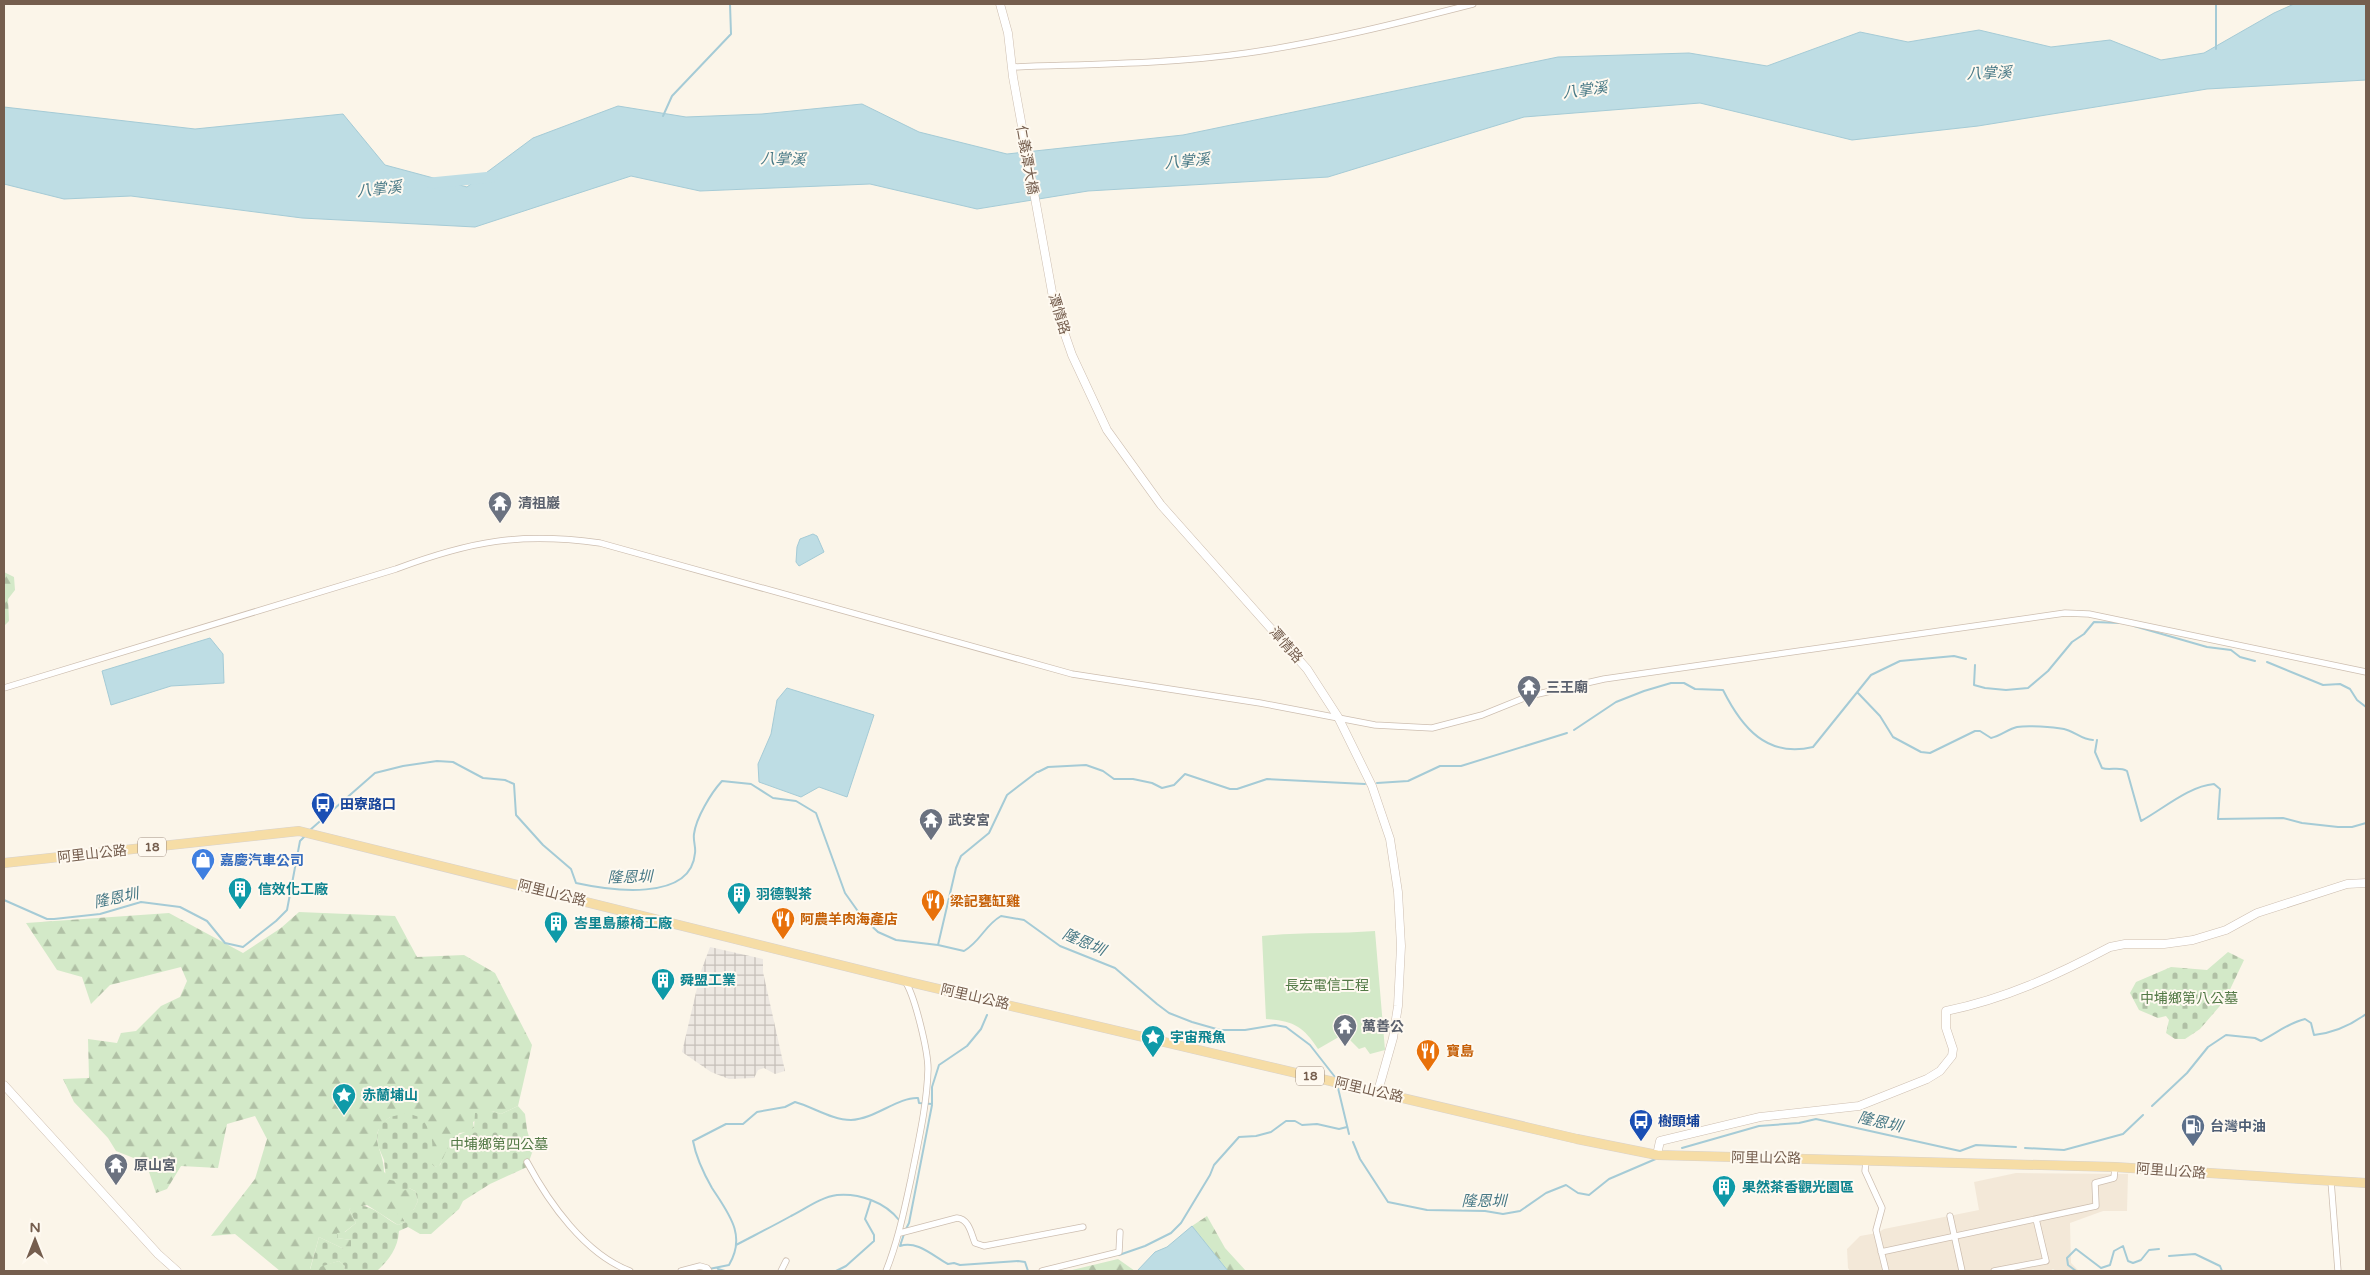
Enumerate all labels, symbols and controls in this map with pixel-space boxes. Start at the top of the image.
water label: 八掌溪 [1966,63,2014,83]
water label: 八掌溪 [1562,78,1610,102]
street label: 仁義潭大橋 [1013,124,1041,196]
water label: 八掌溪 [760,149,808,169]
water label: 八掌溪 [1164,150,1212,172]
water label: 八掌溪 [356,177,404,200]
street label: 潭情路 [1045,291,1073,337]
temple icon: 清祖巖 [487,490,513,524]
place label: 清祖巖 [518,495,560,512]
street label: 潭情路 [1266,624,1306,666]
temple icon: 三王廟 [1516,674,1542,708]
place label: 三王廟 [1546,679,1588,696]
bus stop icon: 田寮路口 [310,791,336,825]
place label: 田寮路口 [340,796,396,813]
temple icon: 武安宮 [918,807,944,841]
place label: 武安宮 [948,812,990,829]
road number: 18 [138,838,166,856]
street label: 阿里山公路 [56,842,128,866]
shop icon: 嘉慶汽車公司 [190,847,216,881]
place label: 嘉慶汽車公司 [220,852,304,869]
water label: 隆恩圳 [607,868,655,886]
building icon: 信效化工廠 [227,876,253,910]
street label: 阿里山公路 [516,876,588,910]
place label: 信效化工廠 [258,881,328,898]
building icon: 羽德製茶 [726,881,752,915]
water label: 隆恩圳 [92,884,142,911]
place label: 羽德製茶 [756,886,812,903]
restaurant icon: 梁記甕缸雞 [920,888,946,922]
place label: 梁記甕缸雞 [950,893,1020,910]
restaurant icon: 阿農羊肉海產店 [770,906,796,940]
building icon: 峇里島藤椅工廠 [543,910,569,944]
place label: 阿農羊肉海產店 [800,911,898,928]
place label: 峇里島藤椅工廠 [574,915,672,932]
water label: 隆恩圳 [1060,925,1110,960]
building icon: 舜盟工業 [650,967,676,1001]
place label: 舜盟工業 [680,972,736,989]
park label: 長宏電信工程 [1285,977,1369,994]
street label: 阿里山公路 [939,981,1011,1013]
park label: 中埔鄉第八公墓 [2140,990,2238,1007]
temple icon: 萬善公 [1332,1013,1358,1047]
place label: 萬善公 [1362,1018,1404,1035]
place icon: 宇宙飛魚 [1140,1024,1166,1058]
place label: 宇宙飛魚 [1170,1029,1226,1046]
restaurant icon: 寶島 [1415,1038,1441,1072]
place label: 寶島 [1446,1043,1474,1060]
road number: 18 [1296,1066,1324,1086]
street label: 阿里山公路 [1333,1074,1405,1106]
place icon: 赤蘭埔山 [331,1082,357,1116]
place label: 赤蘭埔山 [362,1087,418,1104]
bus stop icon: 樹頭埔 [1628,1108,1654,1142]
water label: 隆恩圳 [1856,1108,1906,1136]
place label: 樹頭埔 [1658,1113,1700,1130]
fuel station icon: 台灣中油 [2180,1113,2206,1147]
place label: 台灣中油 [2210,1118,2266,1135]
park label: 中埔鄉第四公墓 [450,1136,548,1153]
street label: 阿里山公路 [1731,1149,1801,1167]
temple icon: 原山宮 [103,1152,129,1186]
place label: 原山宮 [134,1157,176,1174]
street label: 阿里山公路 [2135,1160,2207,1182]
building icon: 果然茶香觀光園區 [1711,1174,1737,1208]
place label: 果然茶香觀光園區 [1742,1179,1854,1196]
water label: 隆恩圳 [1461,1192,1508,1210]
north arrow [10,1215,60,1265]
text: N [29,1219,41,1236]

